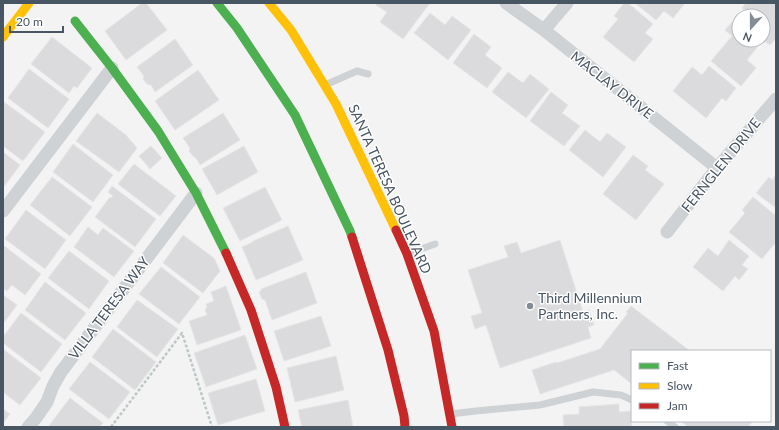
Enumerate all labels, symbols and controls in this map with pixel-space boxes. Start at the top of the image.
scale bar [10,8,63,34]
north arrow [731,8,771,48]
text: 20 m [16,14,43,29]
text: N [741,30,754,45]
street label: MACLAY DRIVE [568,47,657,122]
street label: SANTA TERESA BOULEVARD [345,101,436,276]
street label: FERNGLEN DRIVE [677,114,764,215]
street label: VILLA TERESA WAY [64,253,153,362]
place label: Third Millennium Partners, Inc. [538,289,642,322]
marker: Third Millennium Partners, Inc. [525,301,535,311]
legend [631,350,771,422]
text: Fast [667,358,689,373]
text: Slow [667,378,693,393]
text: Jam [667,398,688,413]

